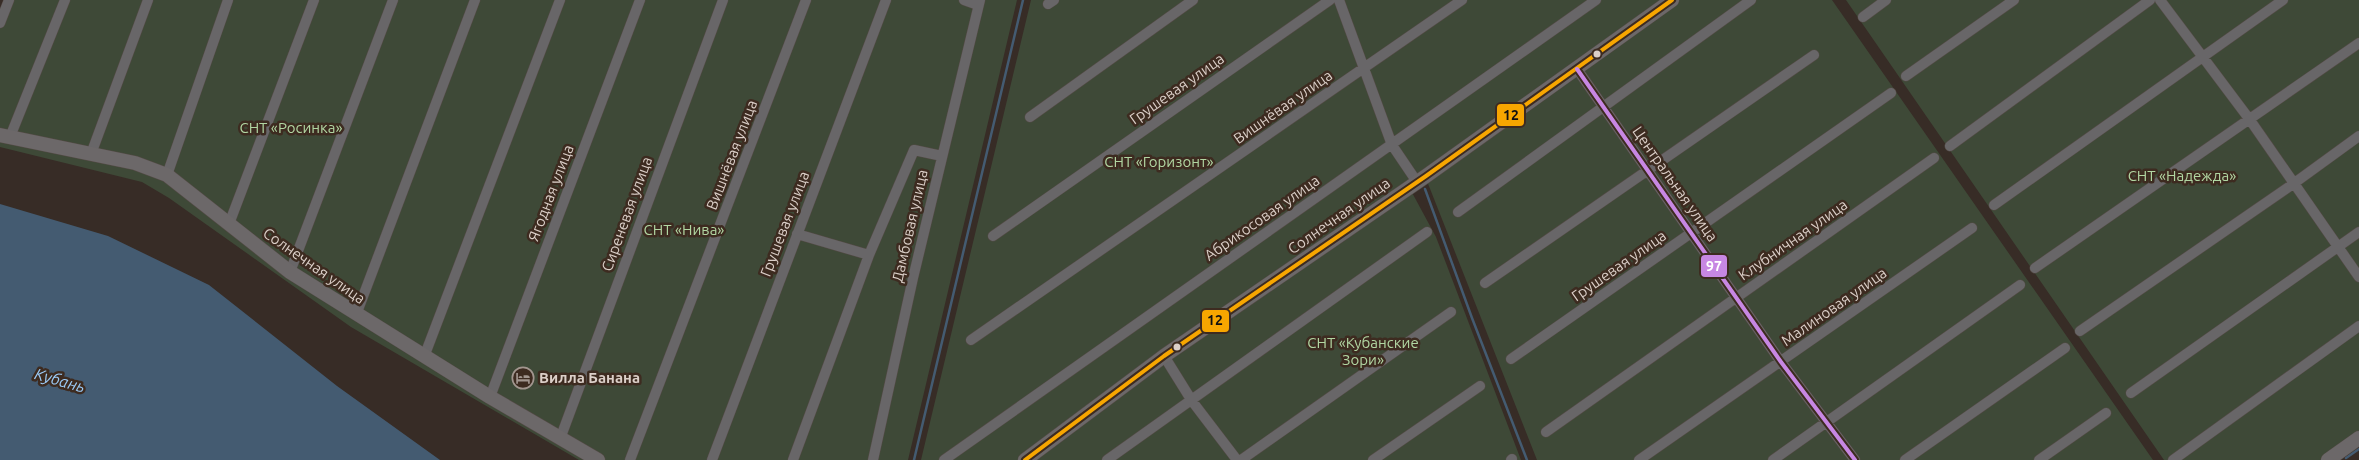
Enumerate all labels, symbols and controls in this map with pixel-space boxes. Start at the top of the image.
unlabelled marker [1592,49,1602,59]
street label: Грушевая улица [1126,50,1227,127]
street label: Вишнёвая улица [1230,66,1335,147]
street label: Вишнёвая улица [703,98,760,212]
line badge: 12 [1496,103,1525,127]
text: 12 [1503,107,1519,123]
park label: СНТ «Росинка» [239,119,343,136]
street label: Центральная улица [1629,123,1721,244]
street label: Ягодная улица [524,142,577,243]
park label: СНТ «Горизонт» [1104,153,1214,170]
street label: Сиреневая улица [598,154,655,273]
park label: СНТ «Надежда» [2128,167,2236,184]
street label: Дамбовая улица [888,168,931,284]
street label: Грушевая улица [757,169,812,279]
street label: Абрикосовая улица [1201,171,1323,264]
street label: Солнечная улица [1284,174,1393,257]
street label: Клубничная улица [1735,196,1850,283]
park label: СНТ «Нива» [644,221,724,238]
street label: Солнечная улица [260,224,369,307]
street label: Грушевая улица [1568,227,1669,304]
line badge: 97 [1700,254,1728,278]
text: 97 [1706,258,1722,274]
street label: Малиновая улица [1778,264,1890,349]
line badge: 12 [1201,309,1230,333]
text: 12 [1207,312,1223,328]
park label: СНТ «Кубанские Зори» [1307,334,1419,368]
unlabelled marker [1172,342,1182,352]
water label: Кубань [33,364,87,396]
hotel icon: Вилла Банана [511,366,535,390]
place label: Вилла Банана [539,369,640,386]

